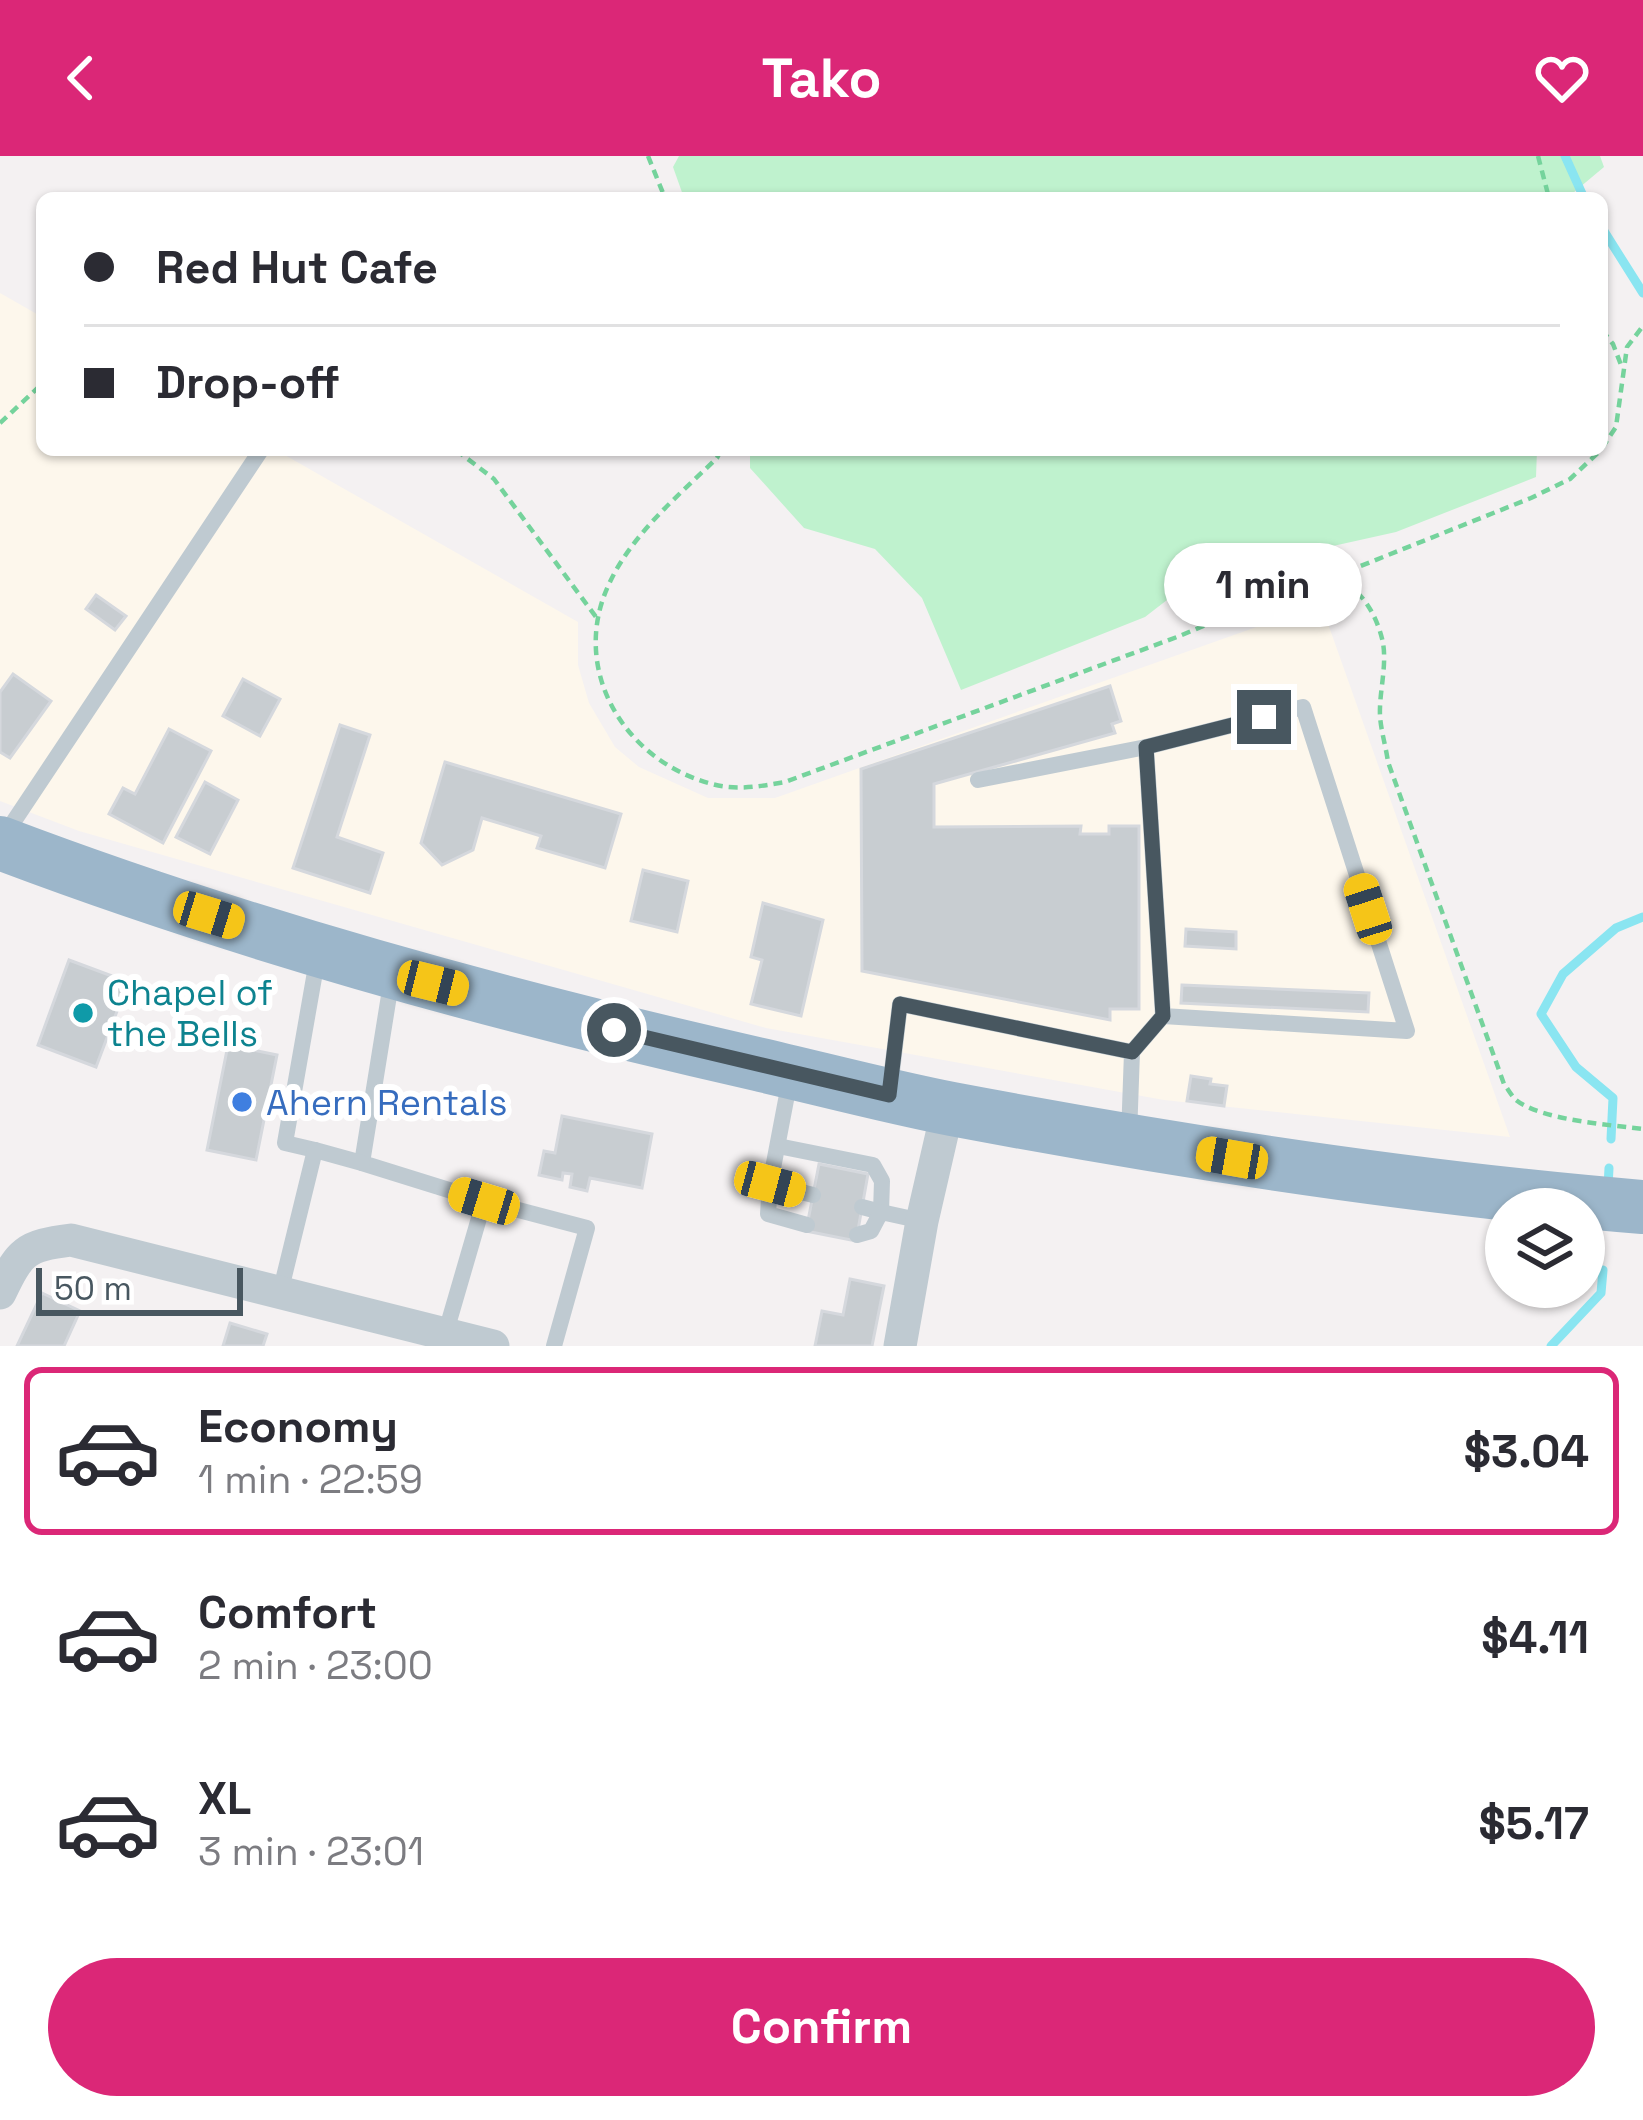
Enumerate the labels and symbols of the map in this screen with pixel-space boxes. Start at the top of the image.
callout: 1 min [1165,543,1363,627]
route end [1237,690,1291,744]
car [1340,869,1396,949]
car [169,887,249,943]
car [394,957,472,1009]
place label: Chapel of the Bells [107,970,273,1057]
marker: Chapel of the Bells [70,1000,96,1026]
route start [587,1003,641,1057]
place label: Ahern Rentals [266,1080,508,1126]
marker: Ahern Rentals [229,1089,255,1115]
car [1193,1134,1271,1182]
car [731,1157,809,1211]
car [444,1173,524,1229]
scale bar [36,1262,243,1315]

